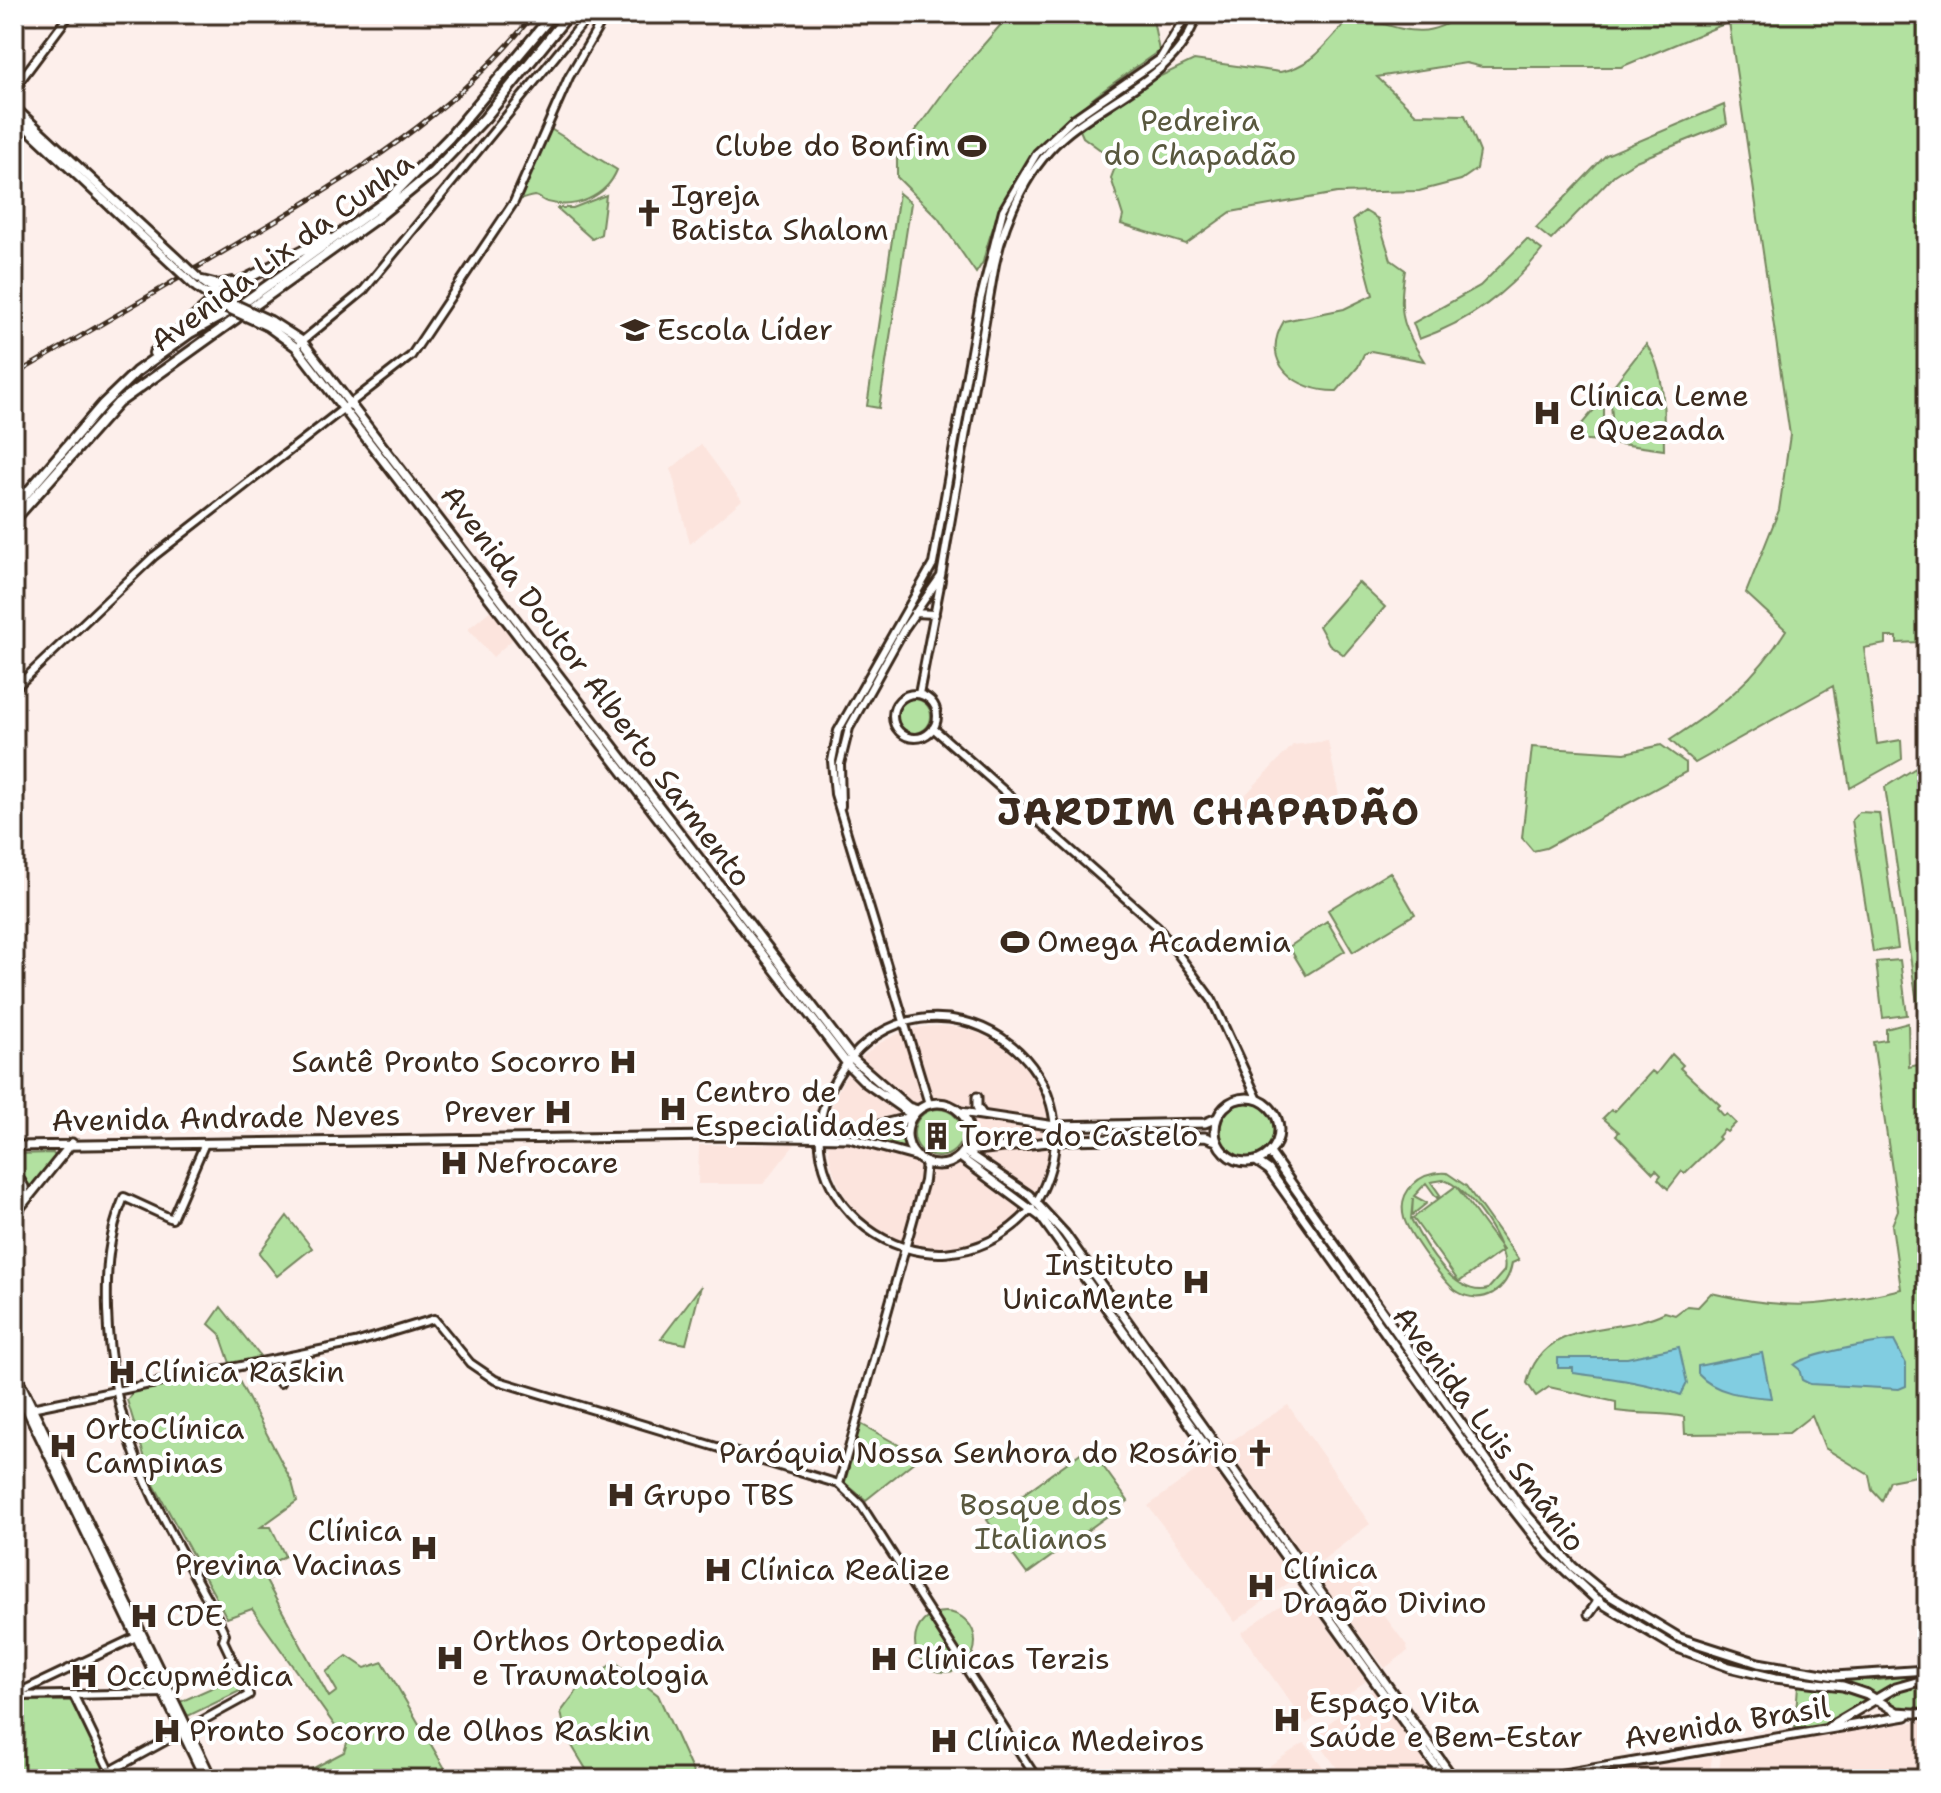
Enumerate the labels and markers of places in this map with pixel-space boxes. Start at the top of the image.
place label: Clube do Bonfim [715,125,950,166]
sports icon: Clube do Bonfim [957,131,987,161]
place label: Igreja Batista Shalom [671,175,889,250]
church icon: Igreja Batista Shalom [634,198,664,228]
place label: Escola Líder [657,309,833,350]
school or university icon: Escola Líder [620,315,650,345]
place label: Clínica Leme e Quezada [1569,375,1749,450]
hospital icon: Clínica Leme e Quezada [1532,398,1562,428]
place label: Omega Academia [1037,921,1291,962]
sports icon: Omega Academia [1000,927,1030,957]
place label: Santê Pronto Socorro [291,1041,601,1082]
hospital icon: Santê Pronto Socorro [608,1047,638,1077]
place label: Centro de Especialidades [695,1071,907,1146]
place label: Prever [444,1091,536,1132]
hospital icon: Centro de Especialidades [658,1094,688,1124]
hospital icon: Prever [543,1097,573,1127]
place label: Torre do Castelo [959,1115,1198,1156]
building icon: Torre do Castelo [922,1121,952,1151]
place label: Nefrocare [476,1142,619,1183]
hospital icon: Nefrocare [439,1148,469,1178]
place label: Instituto UnicaMente [1002,1244,1174,1319]
hospital icon: Instituto UnicaMente [1181,1267,1211,1297]
place label: Clínica Raskin [144,1351,345,1392]
hospital icon: Clínica Raskin [107,1357,137,1387]
place label: OrtoClínica Campinas [85,1408,245,1483]
hospital icon: OrtoClínica Campinas [48,1431,78,1461]
place label: Paróquia Nossa Senhora do Rosário [719,1432,1238,1473]
church icon: Paróquia Nossa Senhora do Rosário [1245,1438,1275,1468]
place label: Grupo TBS [643,1474,794,1515]
hospital icon: Grupo TBS [606,1480,636,1510]
place label: Clínica Previna Vacinas [175,1510,402,1585]
hospital icon: Clínica Previna Vacinas [409,1533,439,1563]
place label: Clínica Dragão Divino [1283,1548,1487,1623]
place label: Clínica Realize [740,1549,951,1590]
hospital icon: Clínica Realize [703,1555,733,1585]
hospital icon: Clínica Dragão Divino [1246,1571,1276,1601]
place label: CDE [166,1595,223,1636]
hospital icon: CDE [129,1601,159,1631]
place label: Orthos Ortopedia e Traumatologia [472,1620,725,1695]
place label: Clínicas Terzis [906,1638,1110,1679]
hospital icon: Orthos Ortopedia e Traumatologia [435,1643,465,1673]
hospital icon: Clínicas Terzis [869,1644,899,1674]
place label: Occupmédica [106,1655,293,1696]
hospital icon: Occupmédica [69,1661,99,1691]
place label: Espaço Vita Saúde e Bem-Estar [1309,1682,1583,1757]
hospital icon: Espaço Vita Saúde e Bem-Estar [1272,1705,1302,1735]
place label: Pronto Socorro de Olhos Raskin [189,1710,650,1751]
hospital icon: Pronto Socorro de Olhos Raskin [152,1716,182,1746]
place label: Clínica Medeiros [966,1720,1205,1761]
hospital icon: Clínica Medeiros [929,1726,959,1756]

